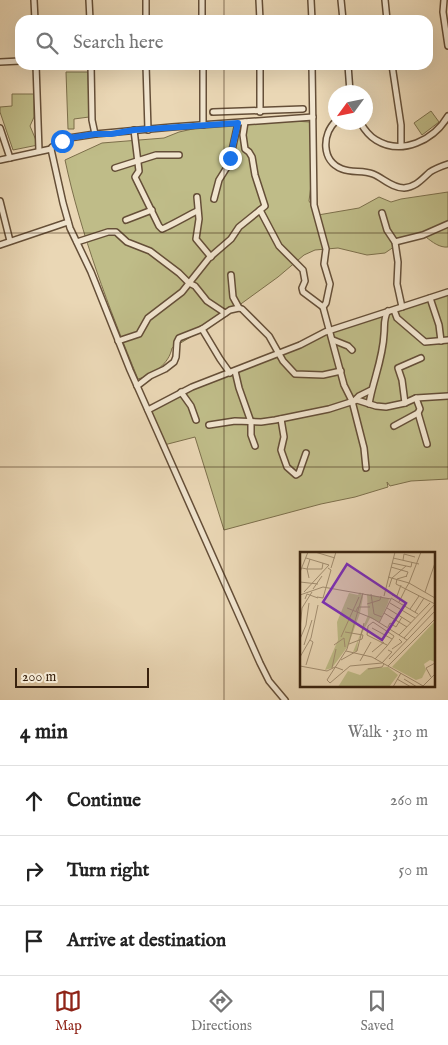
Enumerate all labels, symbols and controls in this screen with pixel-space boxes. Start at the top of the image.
search box [15,15,433,70]
icon: search [33,29,61,57]
text: Search here [73,31,164,55]
north arrow [328,85,373,130]
route start [51,130,74,153]
route end [219,147,242,170]
inset map [300,552,436,688]
scale bar [15,665,149,688]
text: 200 m [22,668,56,686]
text: 4 min [20,719,68,746]
text: Walk · 310 m [348,723,428,743]
icon: ahead [20,787,48,815]
text: Continue [67,789,141,813]
text: 260 m [390,791,428,811]
icon: right [20,857,48,885]
text: Turn right [67,859,149,883]
text: 50 m [399,861,428,881]
icon: arrive [20,927,48,955]
text: Arrive at destination [67,929,226,953]
tab: Map [54,987,82,1035]
tab: Directions [191,987,252,1035]
tab: Saved [361,987,394,1035]

